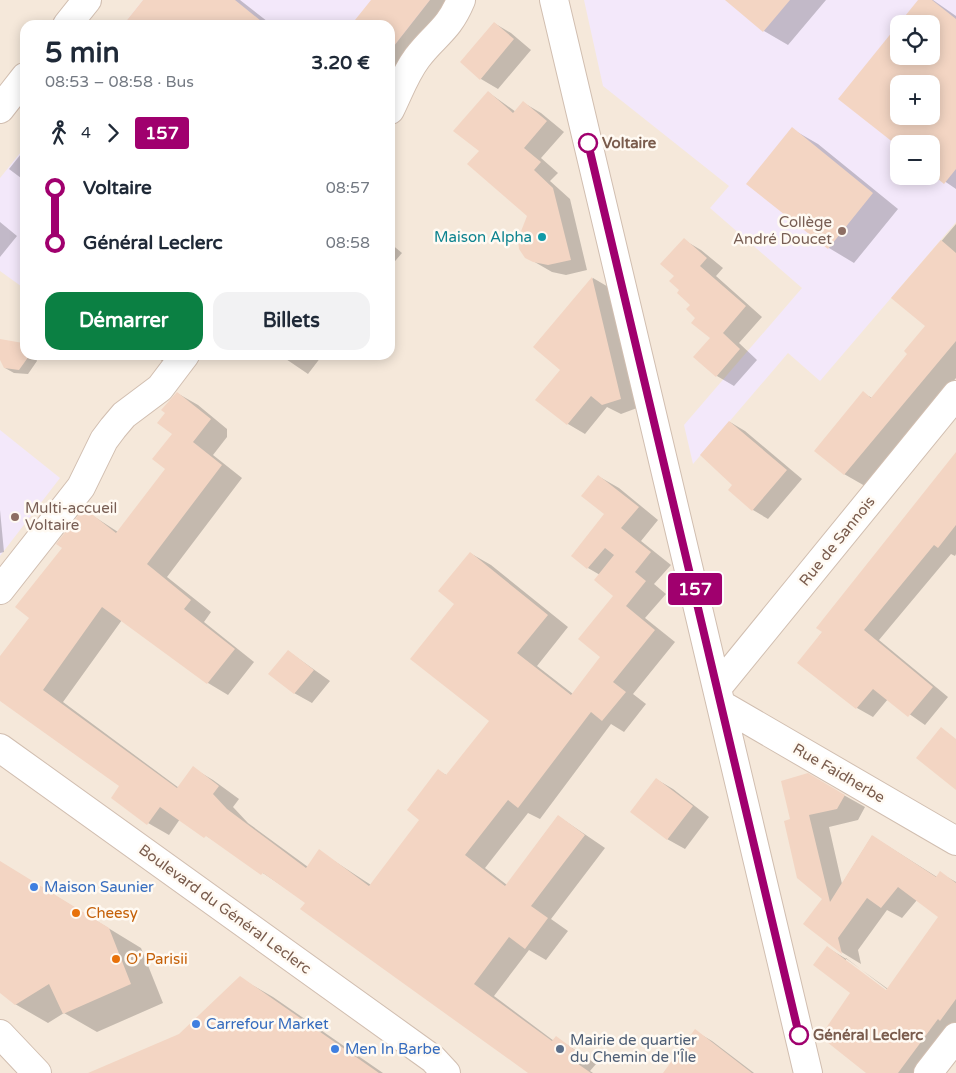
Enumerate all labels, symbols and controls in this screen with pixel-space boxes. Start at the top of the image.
map controls [890,15,940,185]
button: locate [890,15,940,65]
text: 5 min [45,36,120,70]
text: 3.20 € [311,52,370,74]
text: 08:53 – 08:58 · Bus [45,72,194,92]
button: + [890,75,940,125]
icon: walk [45,119,73,147]
icon: forward [99,119,127,147]
text: 157 [145,122,179,144]
text: 4 [81,123,91,143]
marker: Voltaire [578,133,598,153]
place label: Voltaire [602,134,657,152]
button: − [890,135,940,185]
text: Voltaire [83,177,152,199]
text: 08:57 [326,178,370,198]
place label: Collège André Doucet [733,213,832,248]
marker: Collège André Doucet [836,225,848,237]
place label: Maison Alpha [434,228,532,246]
marker: Maison Alpha [536,231,548,243]
text: Général Leclerc [83,232,223,254]
text: 08:58 [326,233,370,253]
button: Démarrer [45,292,203,350]
button: Billets [213,292,370,350]
street label: Rue de Sannois [795,493,879,589]
place label: Multi-accueil Voltaire [25,499,117,534]
marker: Multi-accueil Voltaire [9,511,21,523]
line badge: 157 [666,573,724,605]
text: 157 [678,578,712,600]
street label: Rue Faidherbe [790,739,888,807]
street label: Boulevard du Général Leclerc [135,840,315,978]
place label: Maison Saunier [44,878,154,896]
marker: Maison Saunier [28,881,40,893]
place label: Cheesy [86,904,138,922]
marker: Cheesy [70,907,82,919]
place label: O' Parisii [126,950,188,968]
marker: O' Parisii [110,953,122,965]
place label: Carrefour Market [206,1015,329,1033]
marker: Carrefour Market [190,1018,202,1030]
marker: Général Leclerc [789,1025,809,1045]
place label: Général Leclerc [813,1026,923,1044]
place label: Mairie de quartier du Chemin de l'Île [570,1031,697,1066]
place label: Men In Barbe [345,1040,441,1058]
marker: Men In Barbe [329,1043,341,1055]
marker: Mairie de quartier du Chemin de l'Île [554,1043,566,1055]

